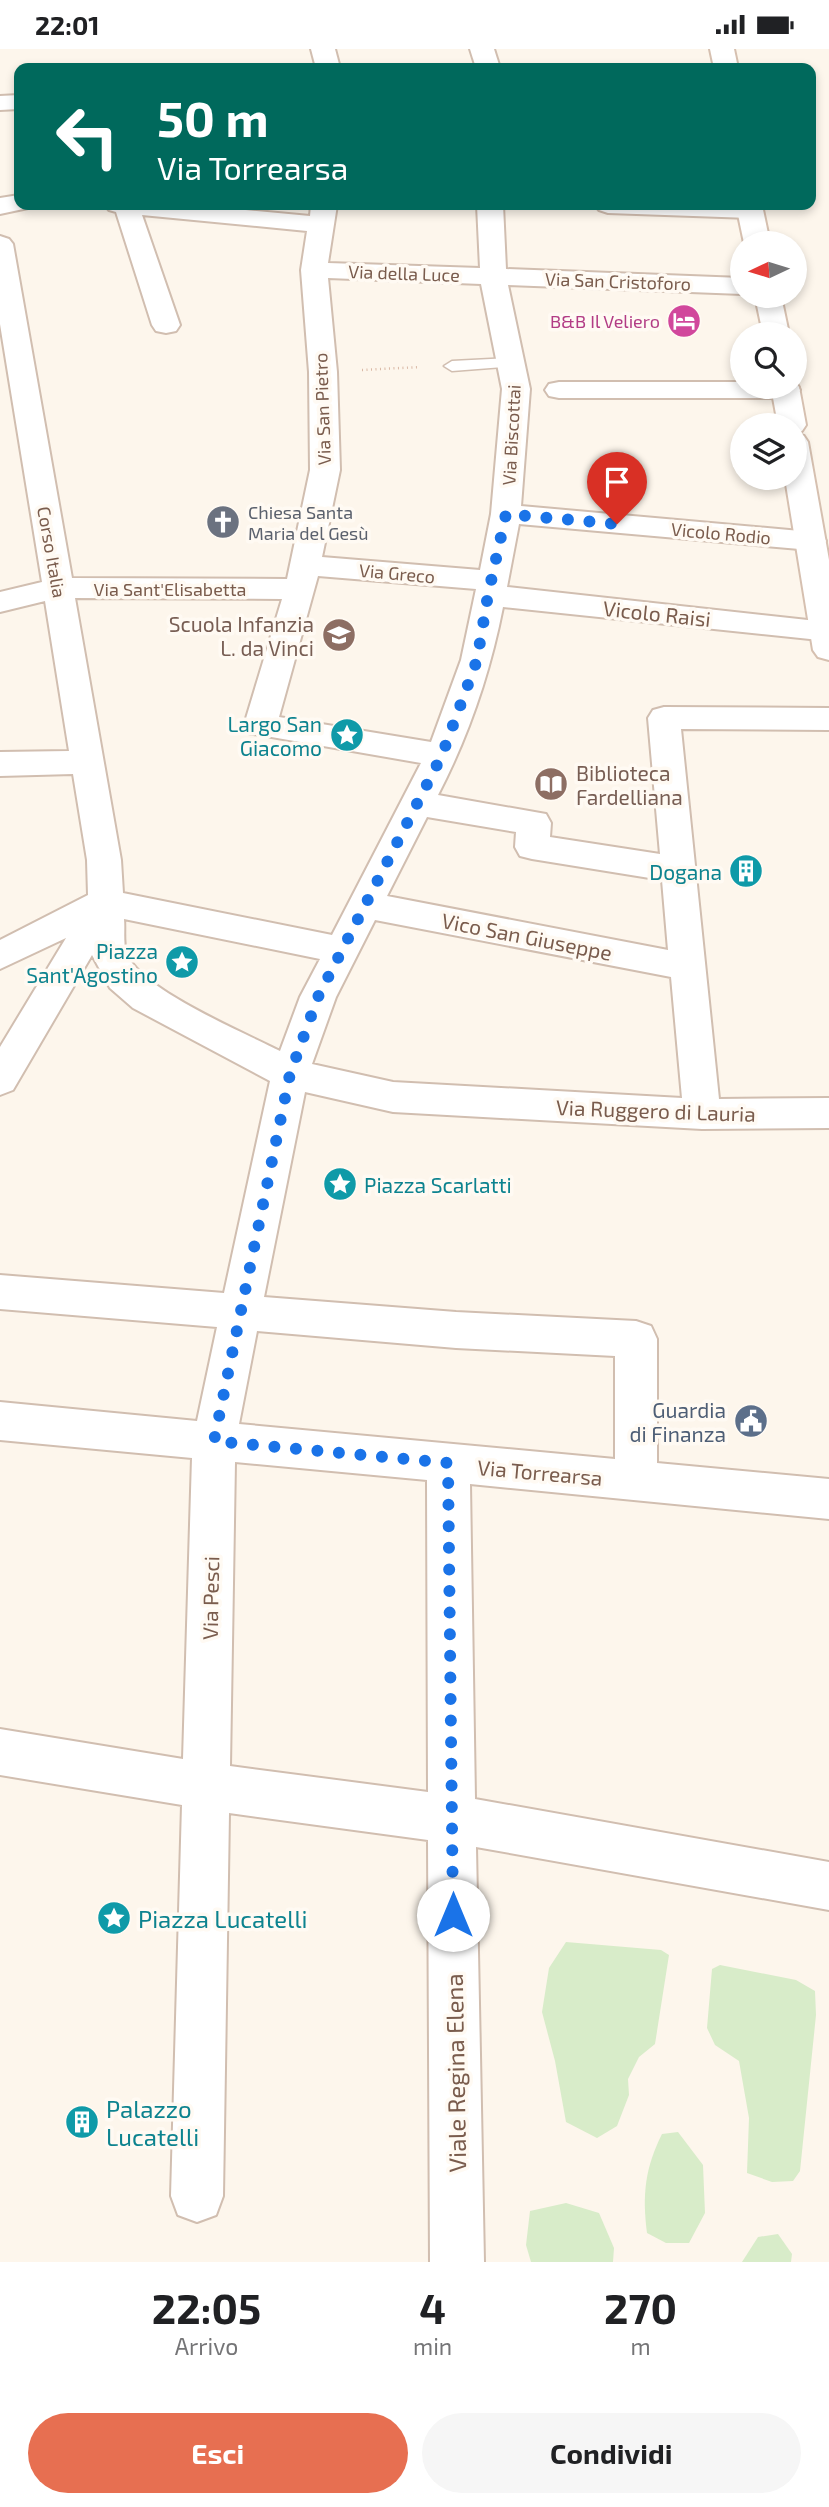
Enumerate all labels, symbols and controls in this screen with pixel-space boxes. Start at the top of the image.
text: 22:01 [35,9,100,40]
text: 50 m [157,88,269,147]
icon: left [42,91,133,182]
text: Via Torrearsa [157,148,348,186]
north arrow [730,231,807,308]
map controls [730,231,807,490]
street label: Via della Luce [348,260,460,286]
street label: Via San Cristoforo [545,267,691,295]
hotel icon: B&B Il Veliero [665,302,703,340]
place label: B&B Il Veliero [550,310,660,332]
button: search [730,322,807,399]
street label: Via San Pietro [309,352,335,466]
street label: Via Biscottai [497,384,525,486]
button: layers [730,413,807,490]
pin [587,452,647,524]
icon: arrive [598,463,636,501]
place label: Chiesa Santa Maria del Gesù [248,501,369,544]
church icon: Chiesa Santa Maria del Gesù [204,503,242,541]
street label: Corso Italia [33,505,71,599]
street label: Vicolo Rodio [670,518,772,548]
street label: Via Greco [358,559,436,587]
street label: Via Sant'Elisabetta [94,578,246,600]
street label: Vicolo Raisi [602,595,712,631]
place label: Scuola Infanzia L. da Vinci [169,611,314,660]
school or university icon: Scuola Infanzia L. da Vinci [320,616,358,654]
place label: Largo San Giacomo [228,711,322,760]
place icon: Largo San Giacomo [328,716,366,754]
place label: Biblioteca Fardelliana [576,760,683,809]
library icon: Biblioteca Fardelliana [532,765,570,803]
building icon: Dogana [727,852,765,890]
place label: Dogana [649,859,722,884]
street label: Vico San Giuseppe [440,907,614,965]
place label: Piazza Sant'Agostino [26,938,158,987]
place icon: Piazza Sant'Agostino [163,943,201,981]
street label: Via Ruggero di Lauria [556,1094,756,1126]
place icon: Piazza Scarlatti [321,1165,359,1203]
place label: Piazza Scarlatti [364,1172,512,1197]
place label: Guardia di Finanza [629,1397,726,1446]
public building icon: Guardia di Finanza [732,1402,770,1440]
street label: Via Torrearsa [476,1454,604,1490]
street label: Via Pesci [197,1556,223,1640]
position arrow [416,1878,490,1952]
place icon: Piazza Lucatelli [95,1899,133,1937]
place label: Piazza Lucatelli [138,1904,307,1933]
street label: Viale Regina Elena [439,1973,471,2173]
place label: Palazzo Lucatelli [106,2094,199,2151]
building icon: Palazzo Lucatelli [63,2103,101,2141]
text: 22:05 [152,2282,261,2332]
text: 4 [419,2282,446,2332]
text: 270 [604,2282,677,2332]
text: Arrivo [175,2332,238,2360]
text: min [413,2332,452,2360]
text: m [631,2332,651,2360]
button: Esci [28,2413,408,2493]
button: Condividi [422,2413,801,2493]

